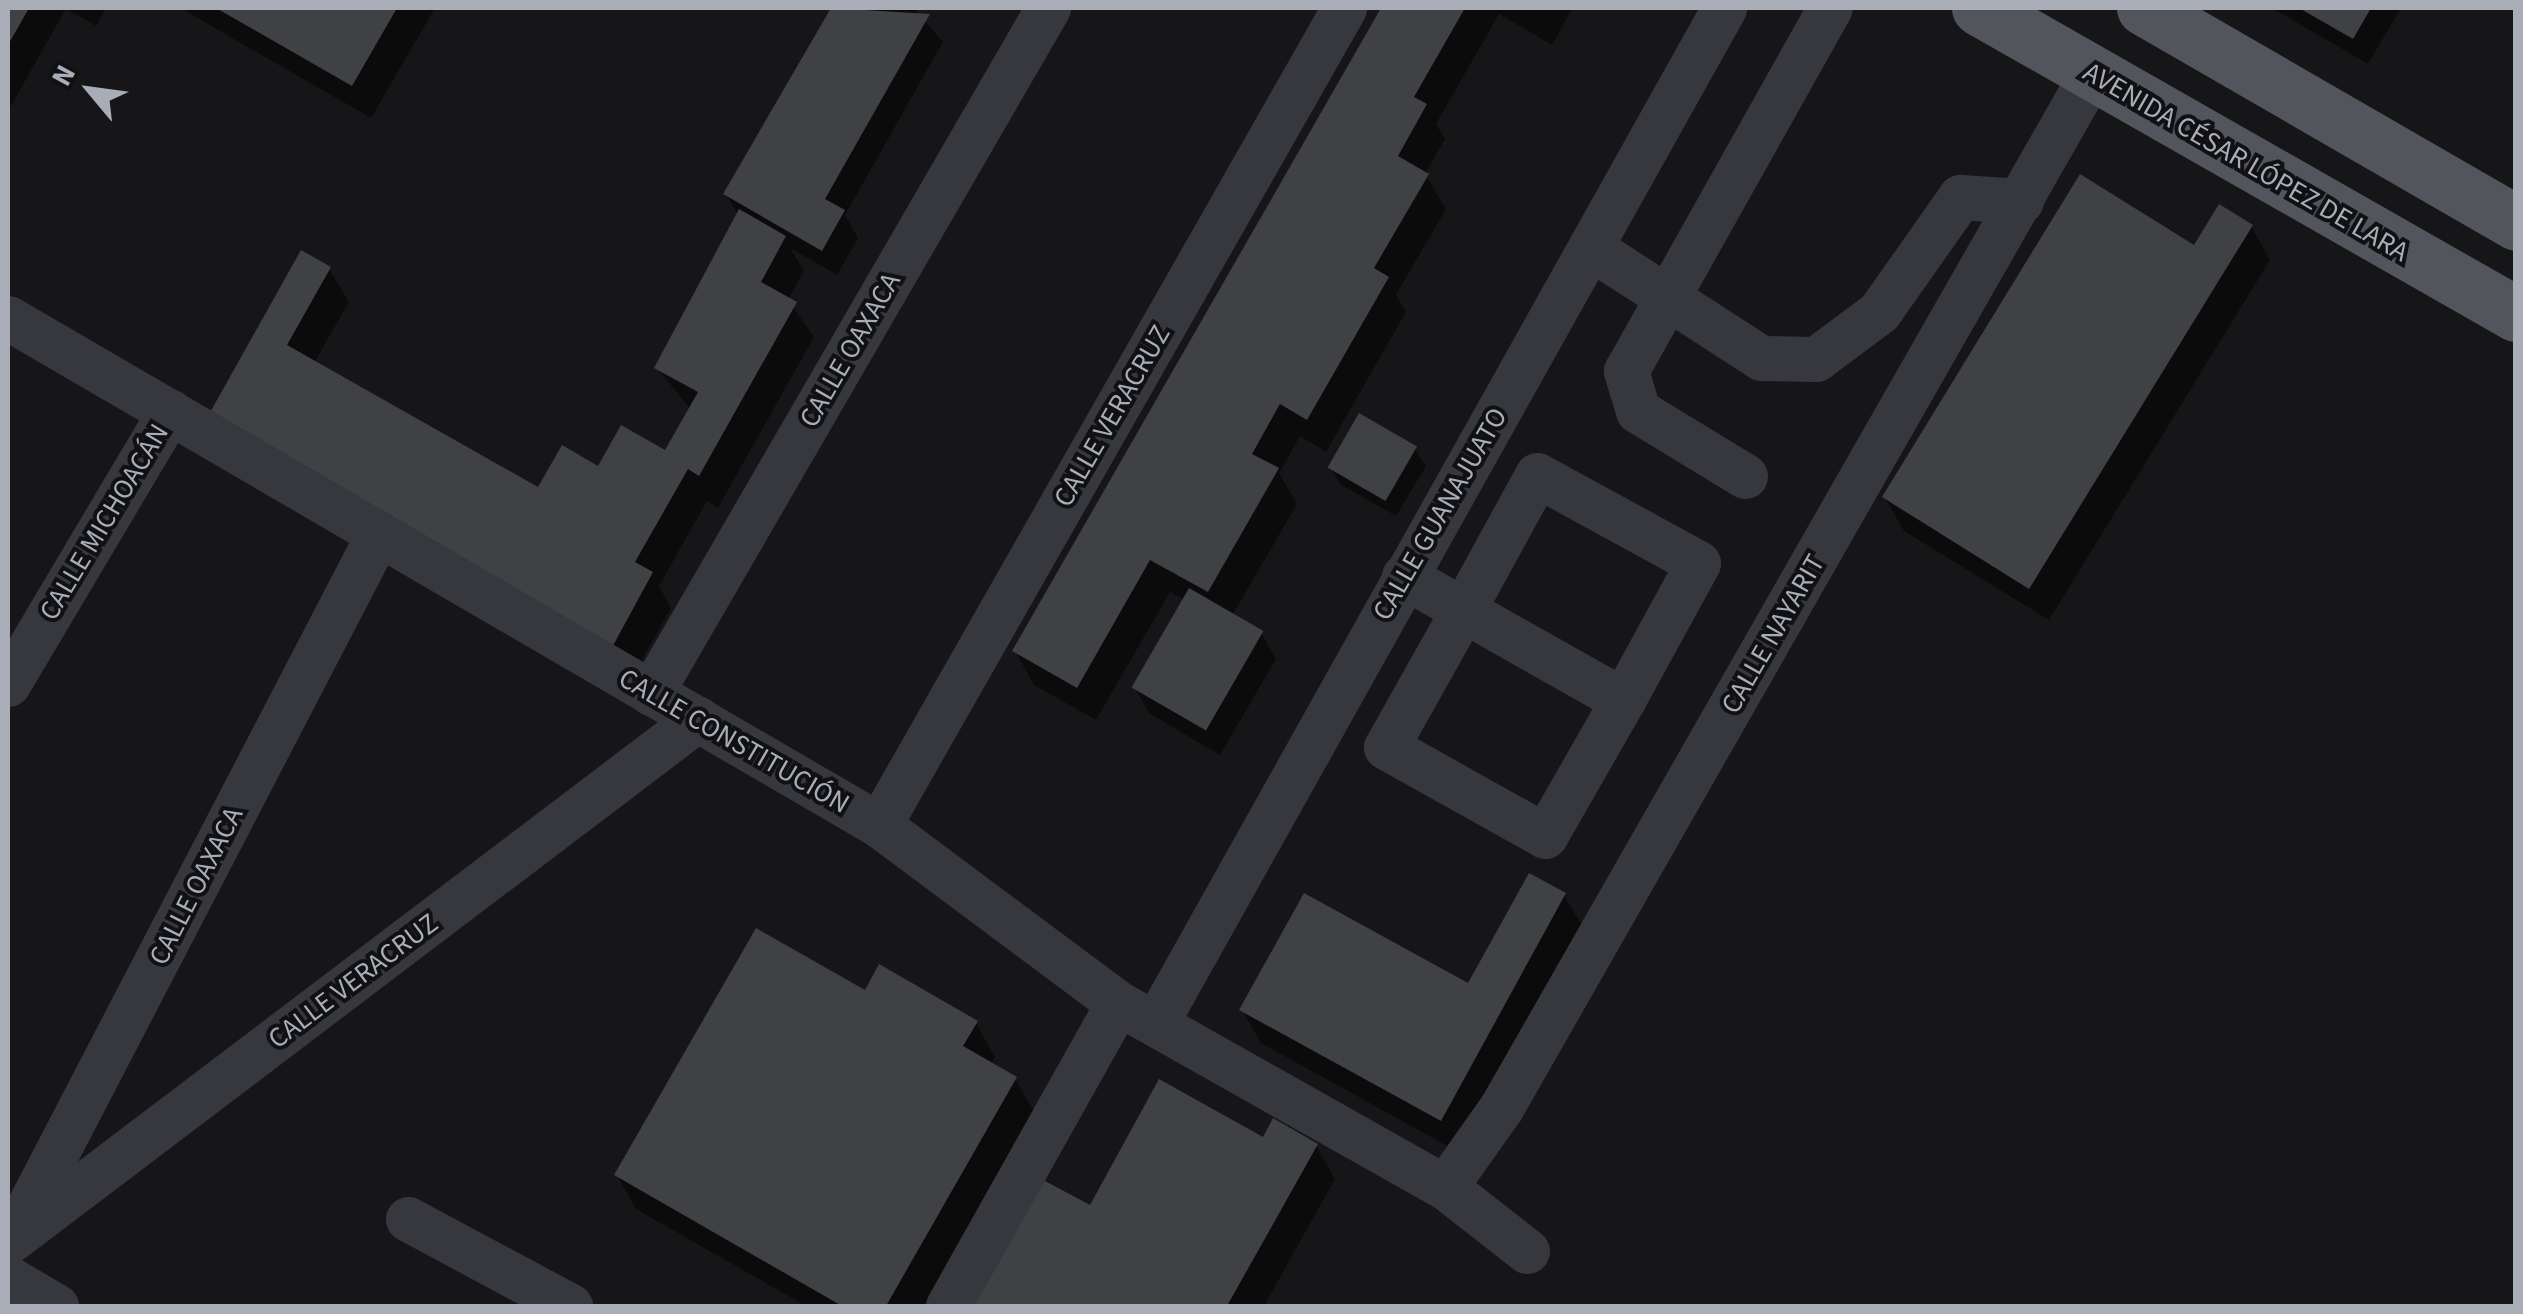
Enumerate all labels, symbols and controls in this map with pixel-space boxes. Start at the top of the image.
north arrow [40,40,140,140]
street label: AVENIDA CÉSAR LÓPEZ DE LARA [2077,55,2415,269]
text: N [42,58,86,93]
street label: CALLE OAXACA [792,267,908,433]
street label: CALLE VERACRUZ [1047,319,1177,513]
street label: CALLE GUANAJUATO [1366,402,1514,626]
street label: CALLE MICHOACÁN [32,418,176,626]
street label: CALLE NAYARIT [1714,548,1832,720]
street label: CALLE CONSTITUCIÓN [613,661,855,821]
street label: CALLE OAXACA [142,801,250,971]
street label: CALLE VERACRUZ [262,906,444,1056]

